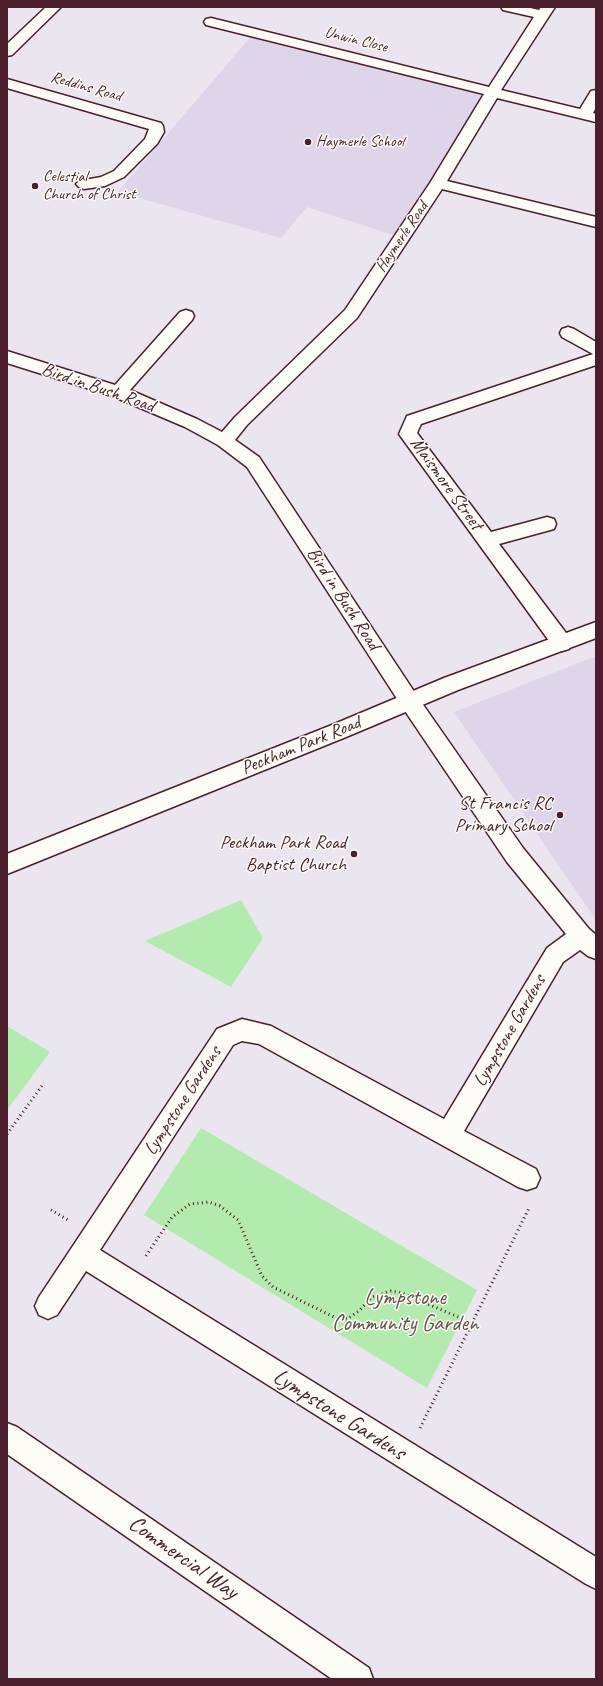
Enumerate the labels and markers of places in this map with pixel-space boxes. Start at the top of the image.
place label: Haymerle School [316,132,404,152]
marker: Haymerle School [303,137,313,147]
place label: Celestial Church of Christ [43,167,136,205]
marker: Celestial Church of Christ [30,181,40,191]
place label: St Francis RC Primary School [455,793,552,837]
marker: St Francis RC Primary School [555,810,565,820]
place label: Peckham Park Road Baptist Church [220,832,346,876]
marker: Peckham Park Road Baptist Church [349,849,359,859]

